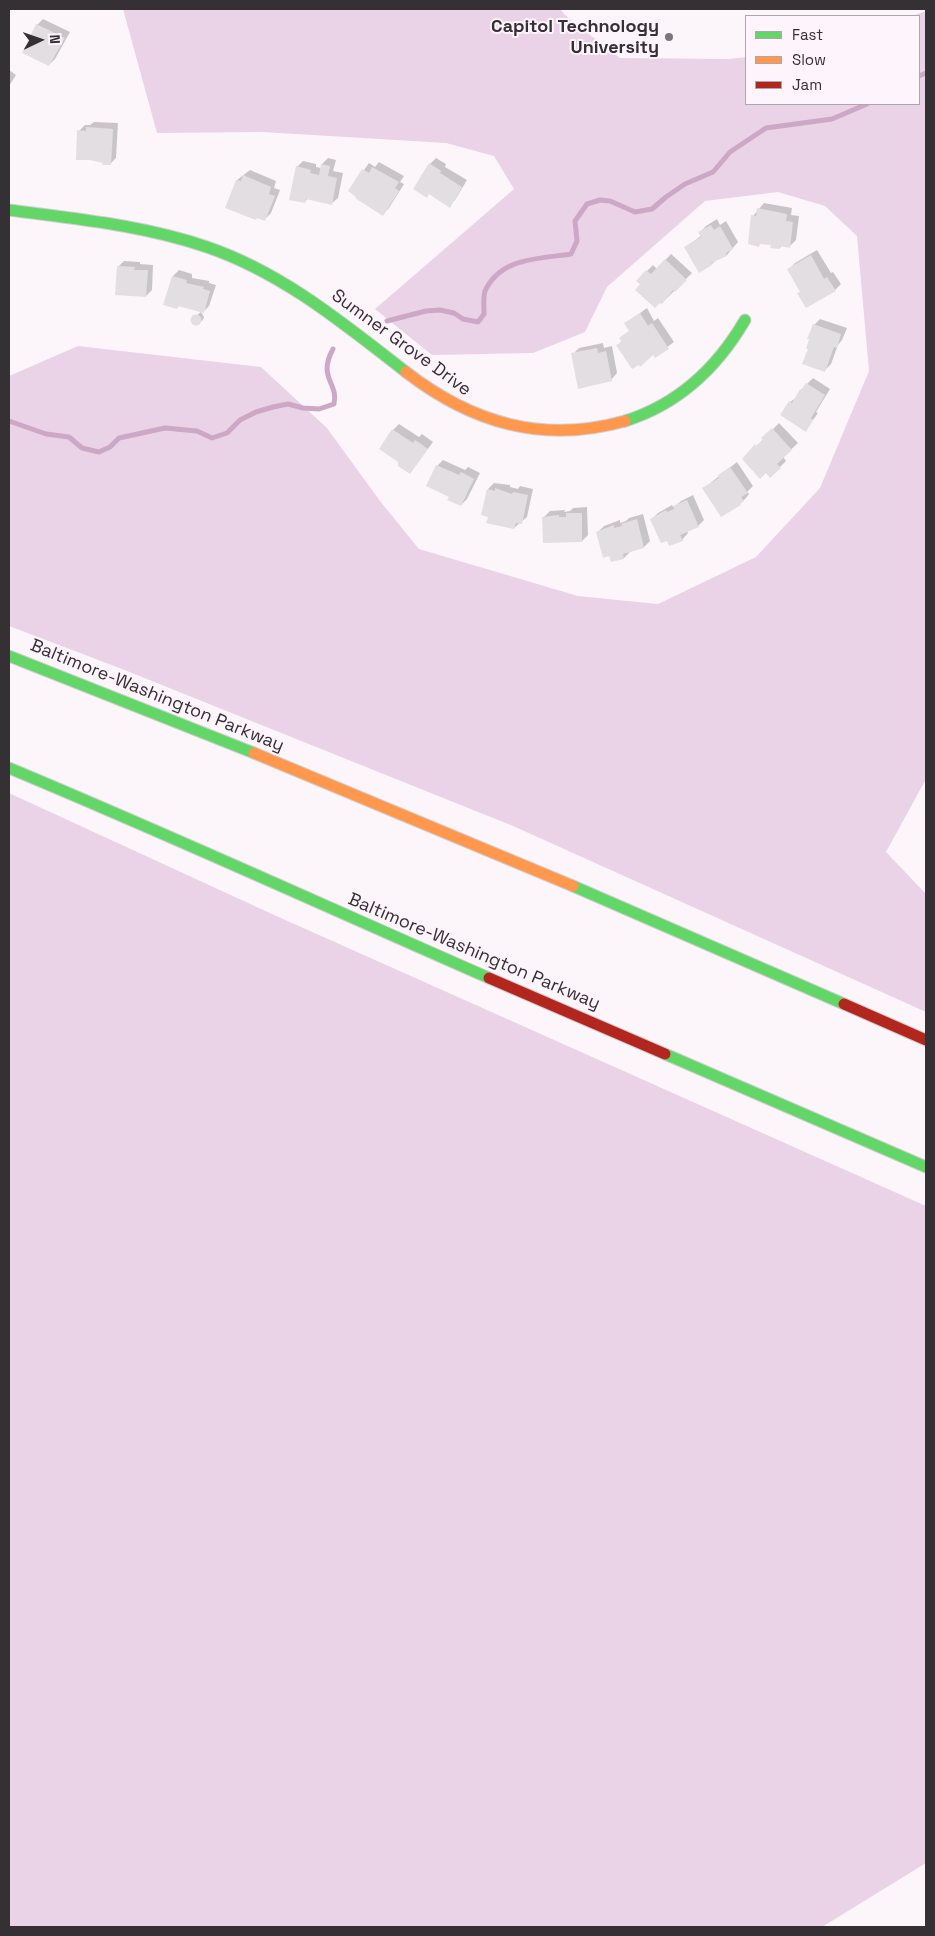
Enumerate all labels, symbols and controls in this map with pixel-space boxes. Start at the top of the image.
north arrow [15,15,65,65]
legend [745,15,920,105]
place label: Capitol Technology University [491,16,659,58]
text: Fast [792,25,823,44]
marker: Capitol Technology University [663,31,675,43]
text: N [46,34,64,44]
text: Slow [792,50,826,69]
text: Jam [792,75,822,94]
street label: Sumner Grove Drive [327,285,475,401]
street label: Baltimore-Washington Parkway [27,635,287,757]
street label: Baltimore-Washington Parkway [345,889,603,1015]

